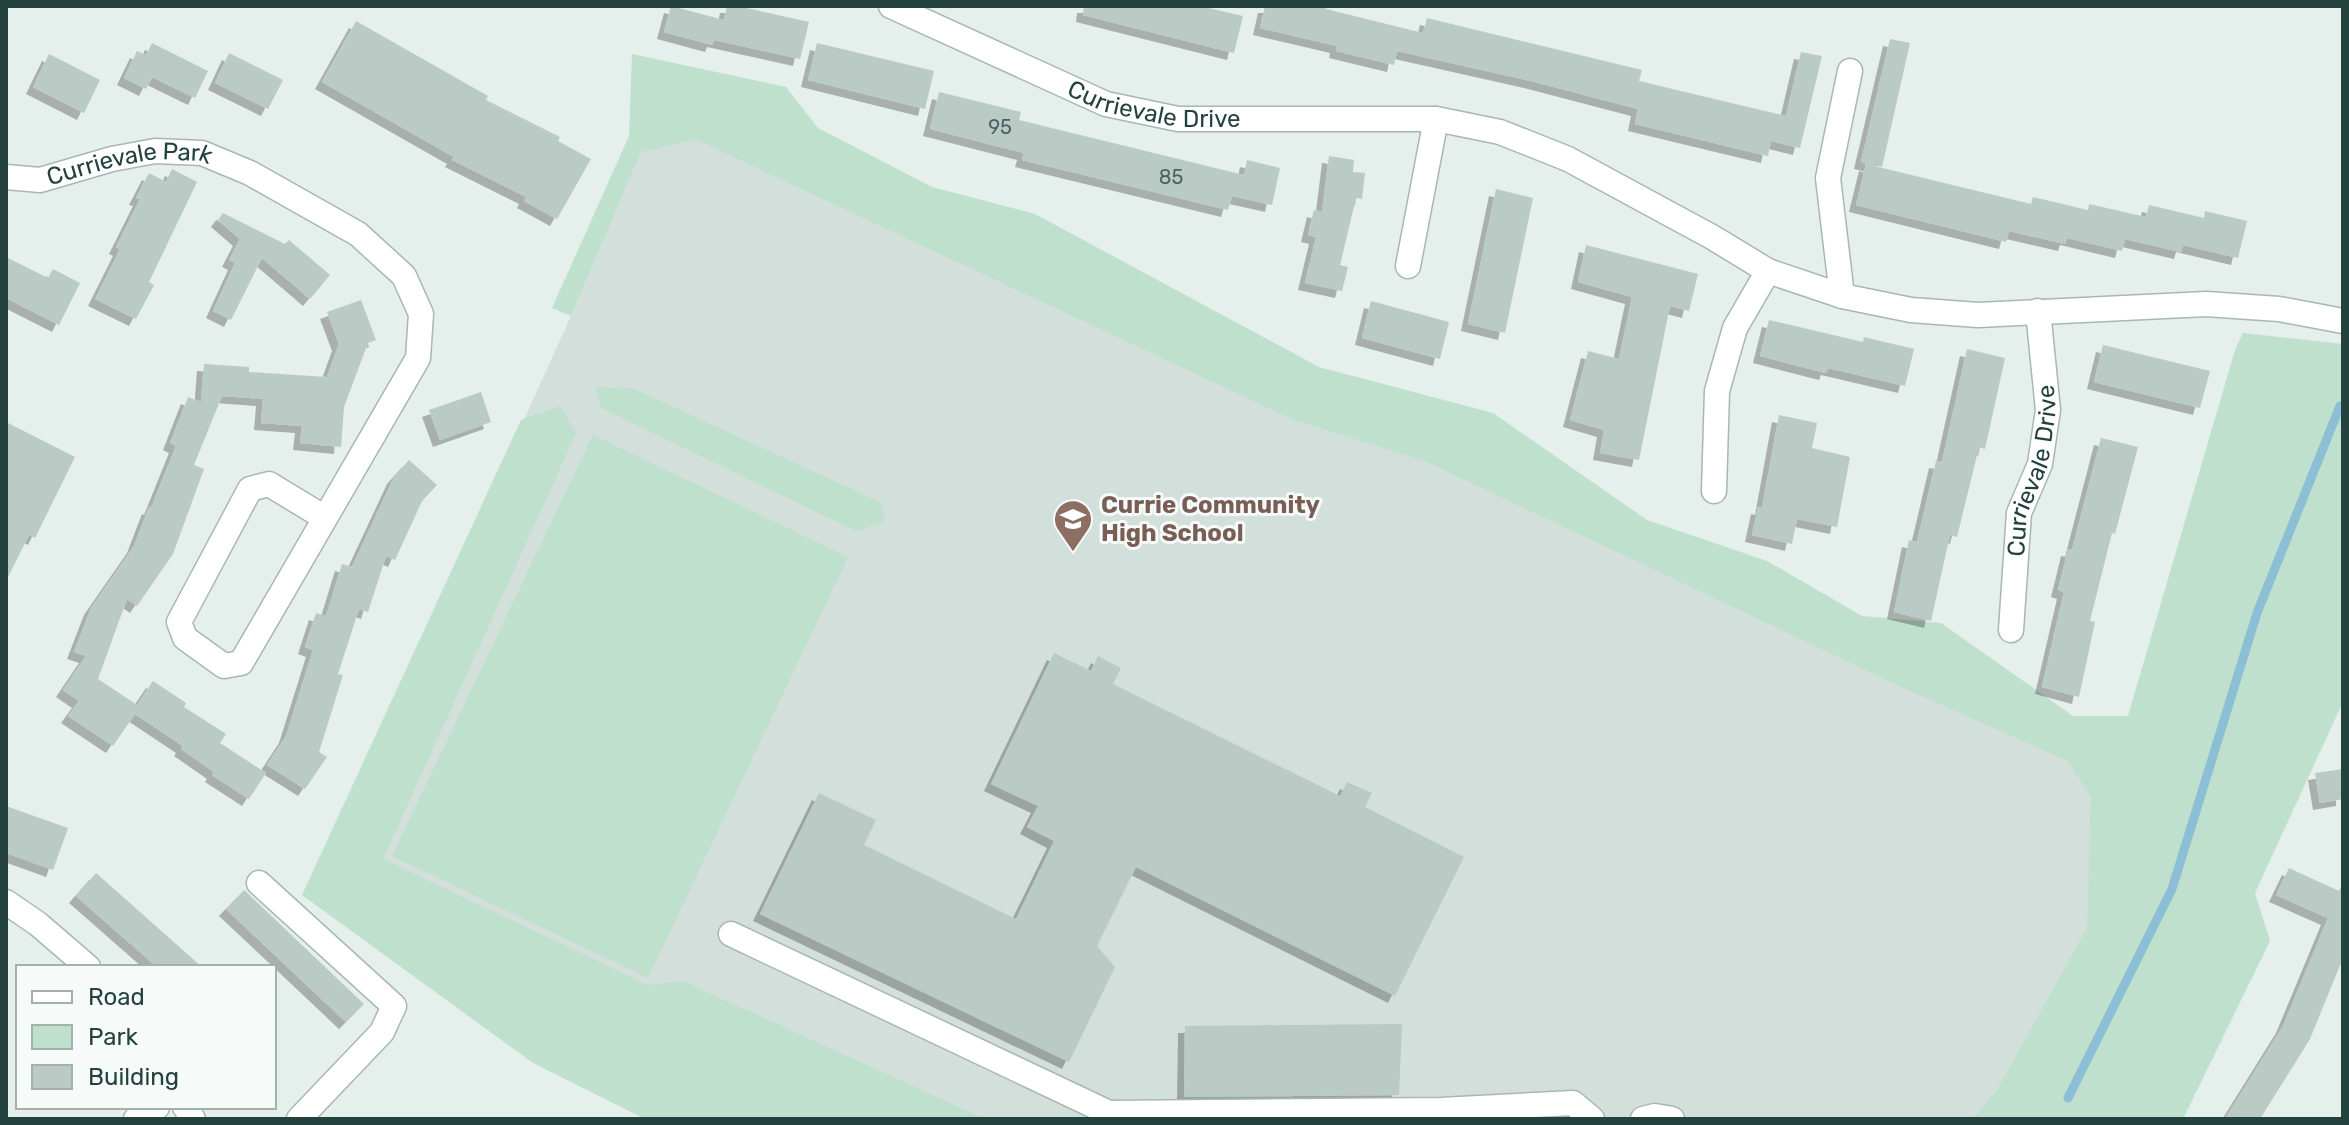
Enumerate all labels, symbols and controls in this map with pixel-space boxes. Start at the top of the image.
street label: Currievale Drive [1063,74,1240,133]
house number: 95 [988,115,1012,139]
street label: Currievale Park [43,137,218,191]
house number: 85 [1159,165,1183,189]
street label: Currievale Drive [2002,384,2062,557]
place label: Currie Community High School [1101,491,1320,547]
school or university icon: Currie Community High School [1052,498,1094,553]
legend [16,965,276,1109]
text: Road [88,983,145,1011]
text: Park [88,1023,139,1051]
text: Building [88,1063,179,1091]

